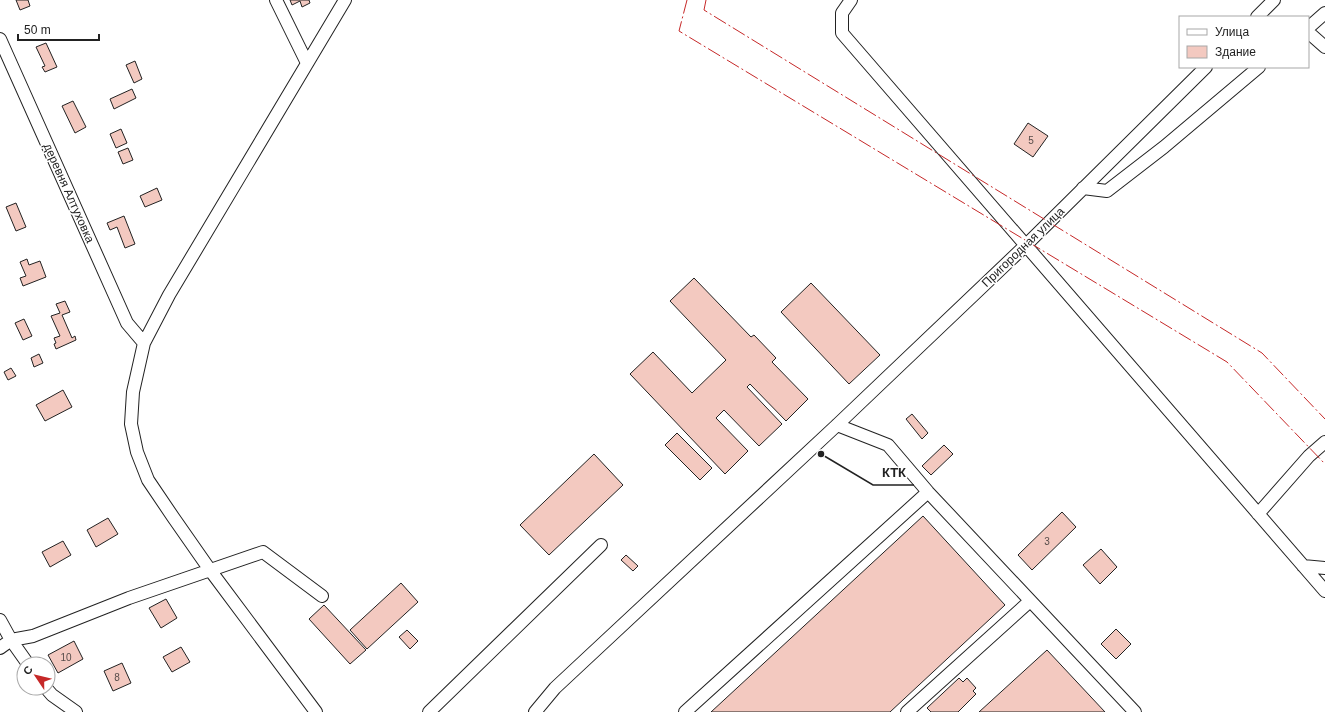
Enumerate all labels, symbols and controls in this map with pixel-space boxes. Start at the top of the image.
scale bar [18,16,99,42]
legend [1179,16,1309,68]
text: 50 m [24,23,51,37]
text: Улица [1215,25,1249,39]
text: Здание [1215,45,1256,59]
house number: 5 [1028,135,1034,146]
street label: деревня Алтуховка [41,141,97,245]
street label: Пригородная улица [979,204,1067,290]
callout: КТК [873,460,914,485]
text: КТК [882,465,906,480]
house number: 3 [1044,536,1050,547]
house number: 10 [60,652,72,663]
north arrow [16,656,56,696]
text: С [21,664,35,677]
house number: 8 [114,672,120,683]

